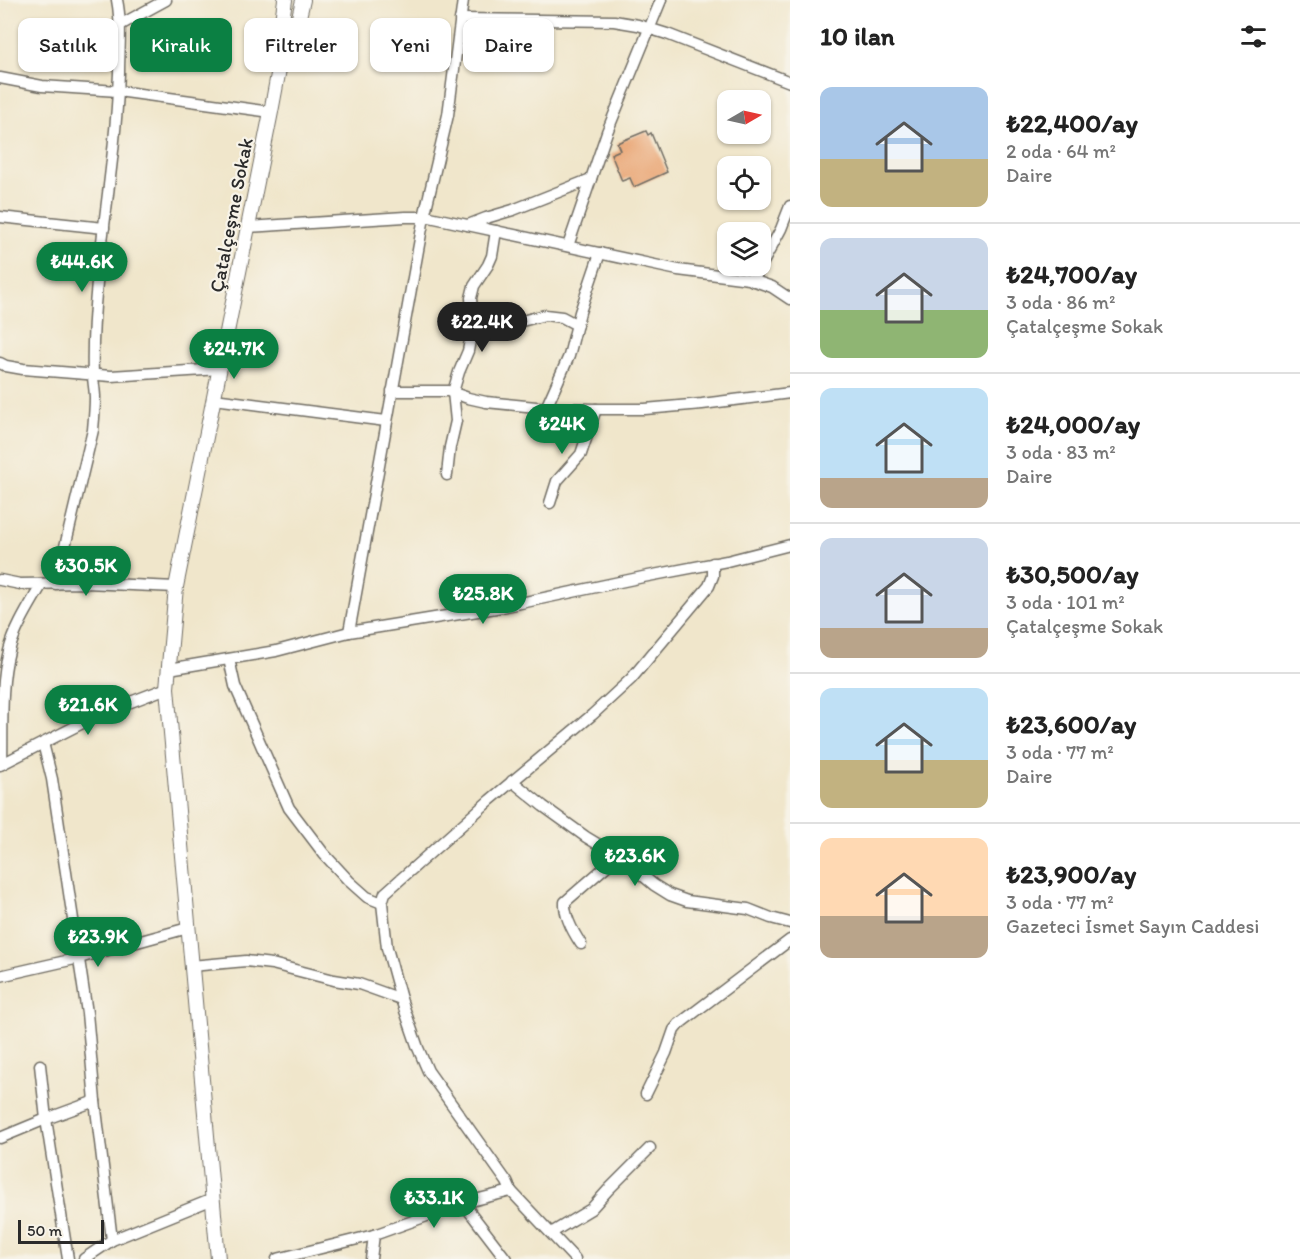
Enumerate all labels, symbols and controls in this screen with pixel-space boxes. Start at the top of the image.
chip: Satılık [18,18,118,72]
chip: Kiralık [130,18,232,72]
chip: Filtreler [244,18,358,72]
chip: Yeni [370,18,451,72]
chip: Daire [463,18,554,72]
text: 10 ilan [820,20,895,52]
icon: filters [1237,20,1270,53]
north arrow [717,90,771,144]
map controls [717,90,771,276]
text: ₺22,400/ay [1006,107,1138,139]
icon: home [868,111,940,183]
street label: Çatalçeşme Sokak [204,135,258,295]
text: 2 oda · 64 m² [1006,139,1116,163]
button: locate [717,156,771,210]
text: Daire [1006,163,1052,187]
button: layers [717,222,771,276]
pin: ₺44.6K [33,242,131,293]
text: ₺44.6K [50,249,114,273]
text: ₺24,700/ay [1006,258,1137,290]
icon: home [868,262,940,334]
text: 3 oda · 86 m² [1006,290,1115,314]
pin: ₺22.4K [433,302,531,353]
text: ₺22.4K [451,309,513,333]
text: Çatalçeşme Sokak [1006,314,1163,338]
pin: ₺24.7K [185,329,283,380]
text: ₺24.7K [204,336,264,360]
pin: ₺24K [526,404,598,455]
text: ₺24,000/ay [1006,408,1140,440]
text: ₺24K [539,411,585,435]
icon: home [868,412,940,484]
text: 3 oda · 83 m² [1006,440,1116,464]
text: Daire [1006,464,1052,488]
pin: ₺30.5K [37,546,135,597]
text: ₺30.5K [55,553,117,577]
text: ₺30,500/ay [1006,558,1138,590]
icon: home [868,562,940,634]
pin: ₺25.8K [434,574,532,625]
text: ₺25.8K [453,581,513,605]
text: 3 oda · 101 m² [1006,590,1125,614]
text: Çatalçeşme Sokak [1006,614,1163,638]
pin: ₺21.6K [39,685,137,736]
text: ₺21.6K [59,692,117,716]
text: ₺23,600/ay [1006,708,1136,740]
icon: home [868,712,940,784]
text: 3 oda · 77 m² [1006,740,1114,764]
text: Daire [1006,764,1052,788]
pin: ₺23.6K [586,836,684,887]
text: ₺23.6K [605,843,665,867]
text: ₺23,900/ay [1006,858,1136,890]
icon: home [868,862,940,934]
text: 3 oda · 77 m² [1006,890,1114,914]
text: Gazeteci İsmet Sayın Caddesi [1006,914,1259,938]
pin: ₺23.9K [49,917,147,968]
text: ₺23.9K [68,924,128,948]
pin: ₺33.1K [385,1178,483,1229]
text: ₺33.1K [404,1185,464,1209]
scale bar [18,1217,104,1244]
text: 50 m [27,1221,62,1240]

